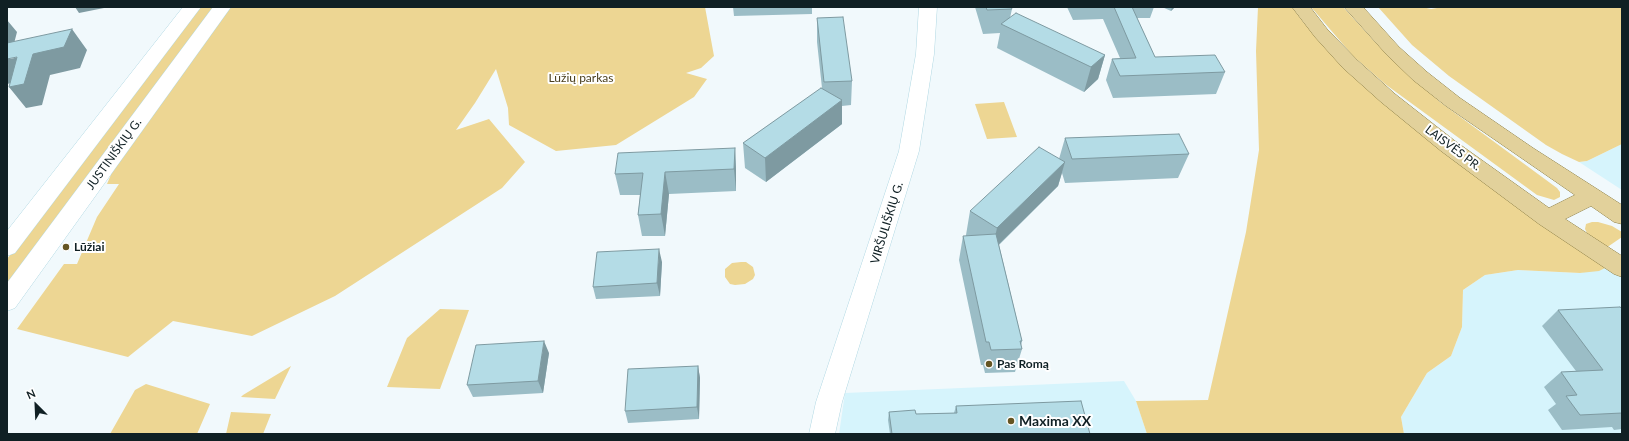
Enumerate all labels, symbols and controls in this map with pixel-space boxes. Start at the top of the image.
park label: Lūžių parkas [549,71,613,85]
street label: JUSTINIŠKIŲ G. [83,116,145,192]
street label: LAISVĖS PR. [1422,122,1484,174]
street label: VIRŠULIŠKIŲ G. [868,180,906,266]
place label: Lūžiai [74,240,104,254]
marker: Lūžiai [61,242,71,252]
place label: Pas Romą [997,357,1049,371]
marker: Pas Romą [984,359,994,369]
north arrow [16,385,56,425]
text: N [24,386,37,401]
place label: Maxima XX [1019,413,1091,429]
marker: Maxima XX [1006,416,1016,426]

